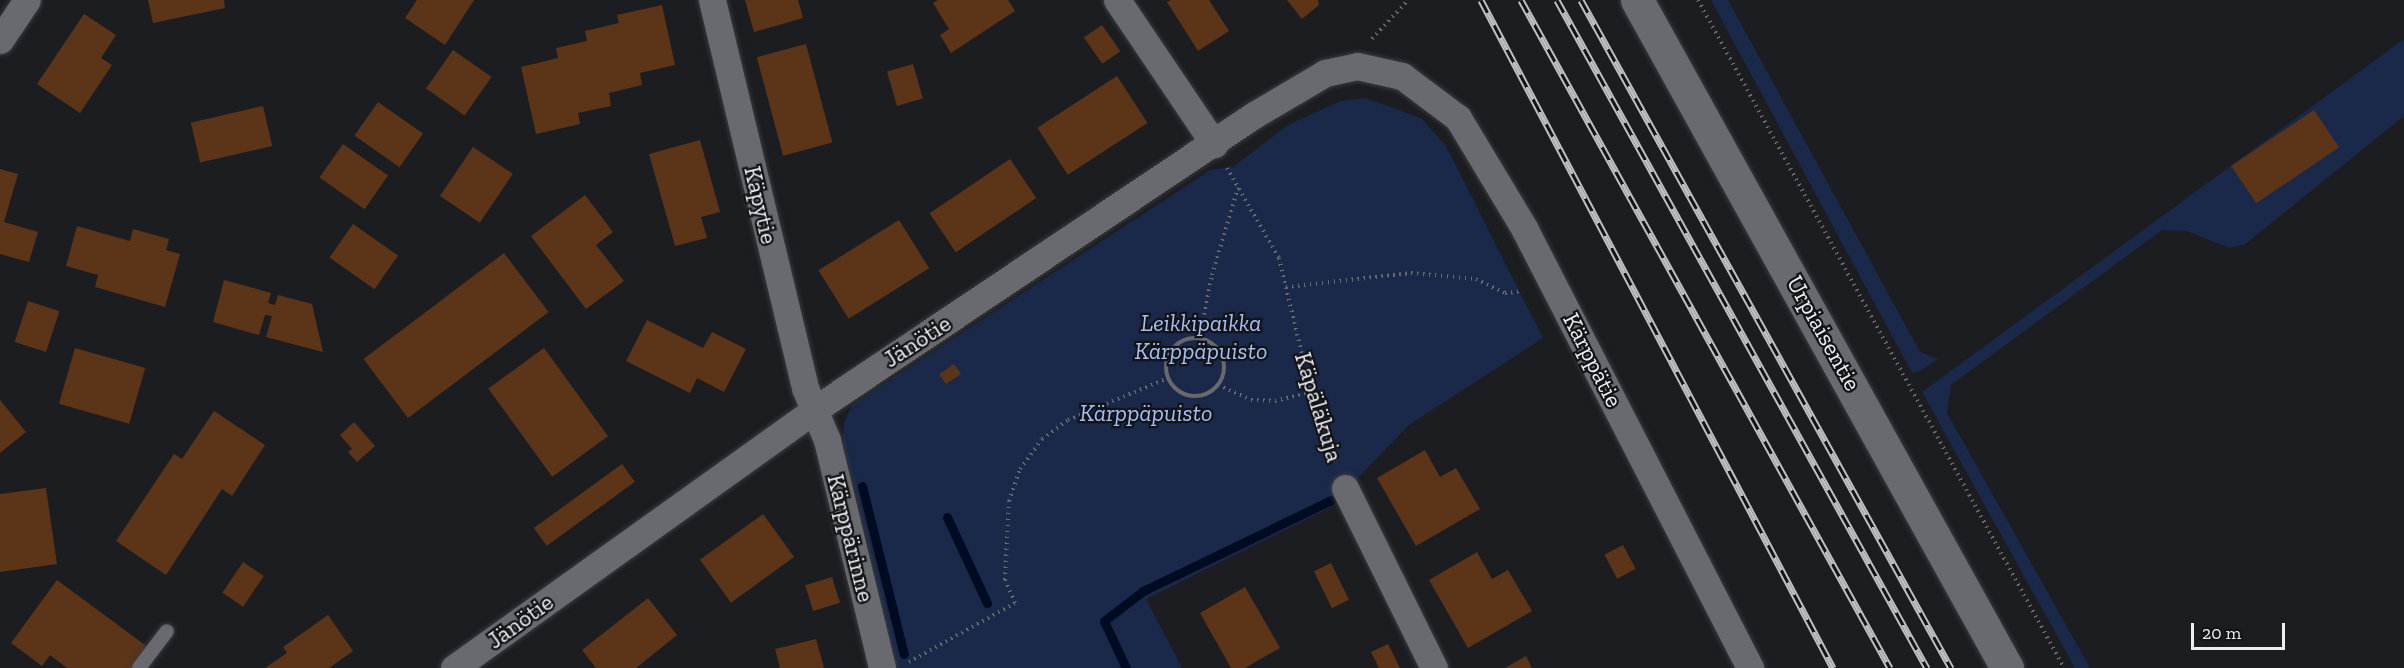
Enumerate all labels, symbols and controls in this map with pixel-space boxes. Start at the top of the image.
street label: Käpytie [738,163,784,247]
street label: Urpiaisentie [1781,270,1867,396]
street label: Kärppätie [1557,308,1629,412]
street label: Jänötie [878,309,956,373]
park label: Leikkipaikka Kärppäpuisto [1135,309,1267,365]
street label: Käpäläkuja [1289,349,1349,465]
park label: Kärppäpuisto [1080,399,1212,427]
street label: Kärppärinne [821,471,881,605]
street label: Jänötie [481,587,559,655]
scale bar [2194,611,2288,649]
text: 20 m [2202,622,2241,644]

